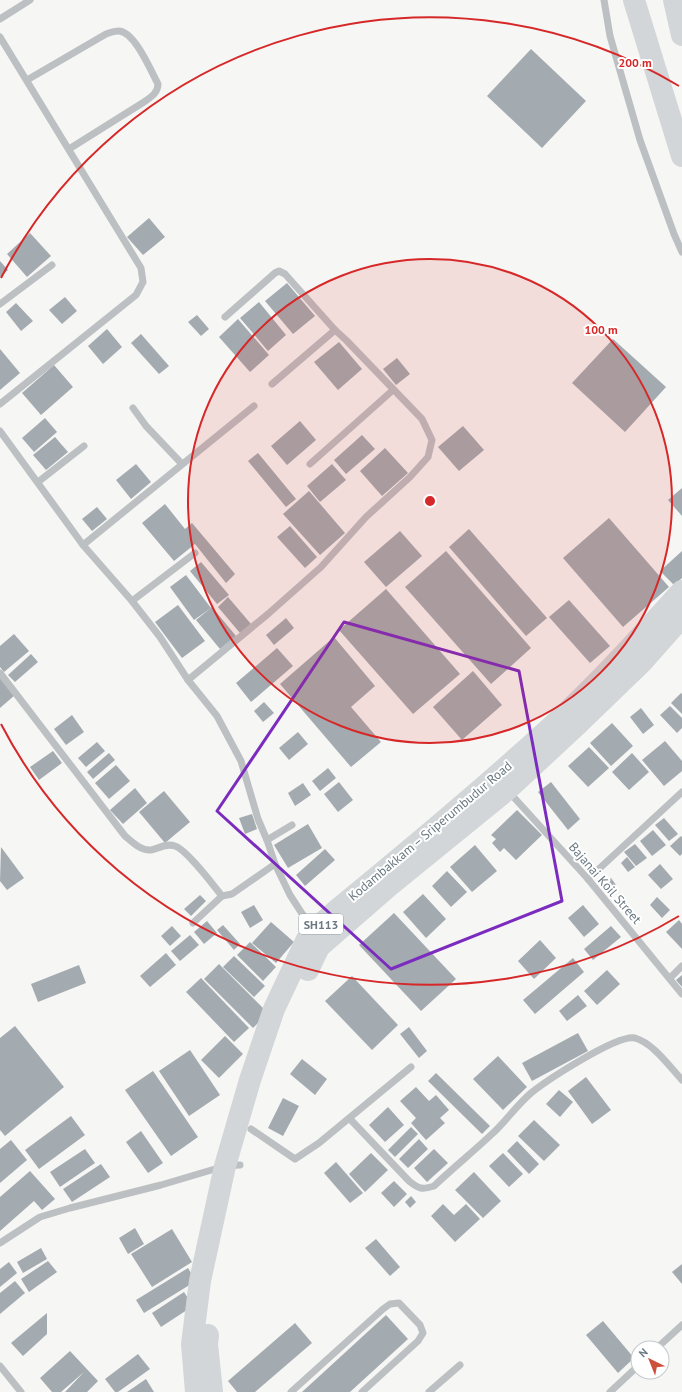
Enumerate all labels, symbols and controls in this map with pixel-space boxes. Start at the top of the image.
text: 200 m [618,55,652,70]
text: 100 m [584,322,618,337]
centre of rings [423,494,437,508]
street label: Kodambakkam – Sriperumbudur Road [345,757,515,905]
street label: Bajanai Koil Street [565,839,645,928]
road number: SH113 [299,914,343,934]
north arrow [630,1340,670,1380]
text: N [636,1345,651,1360]

